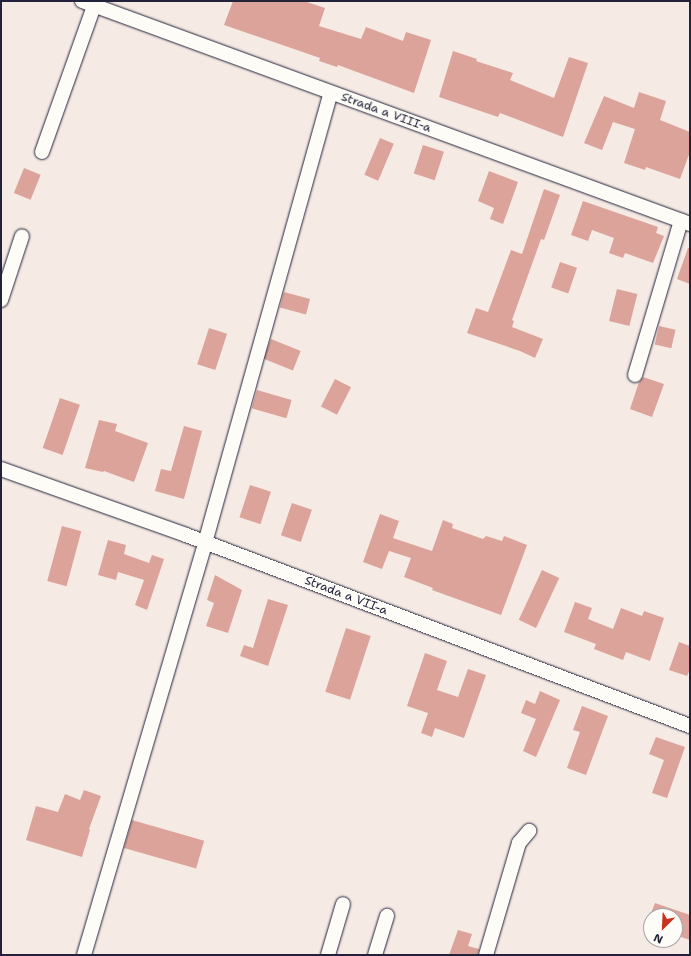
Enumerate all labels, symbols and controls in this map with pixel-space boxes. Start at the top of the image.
street label: Strada a VIII-a [339,90,433,136]
street label: Strada a VII-a [302,574,390,618]
north arrow [643,908,683,948]
text: N [651,930,665,947]

